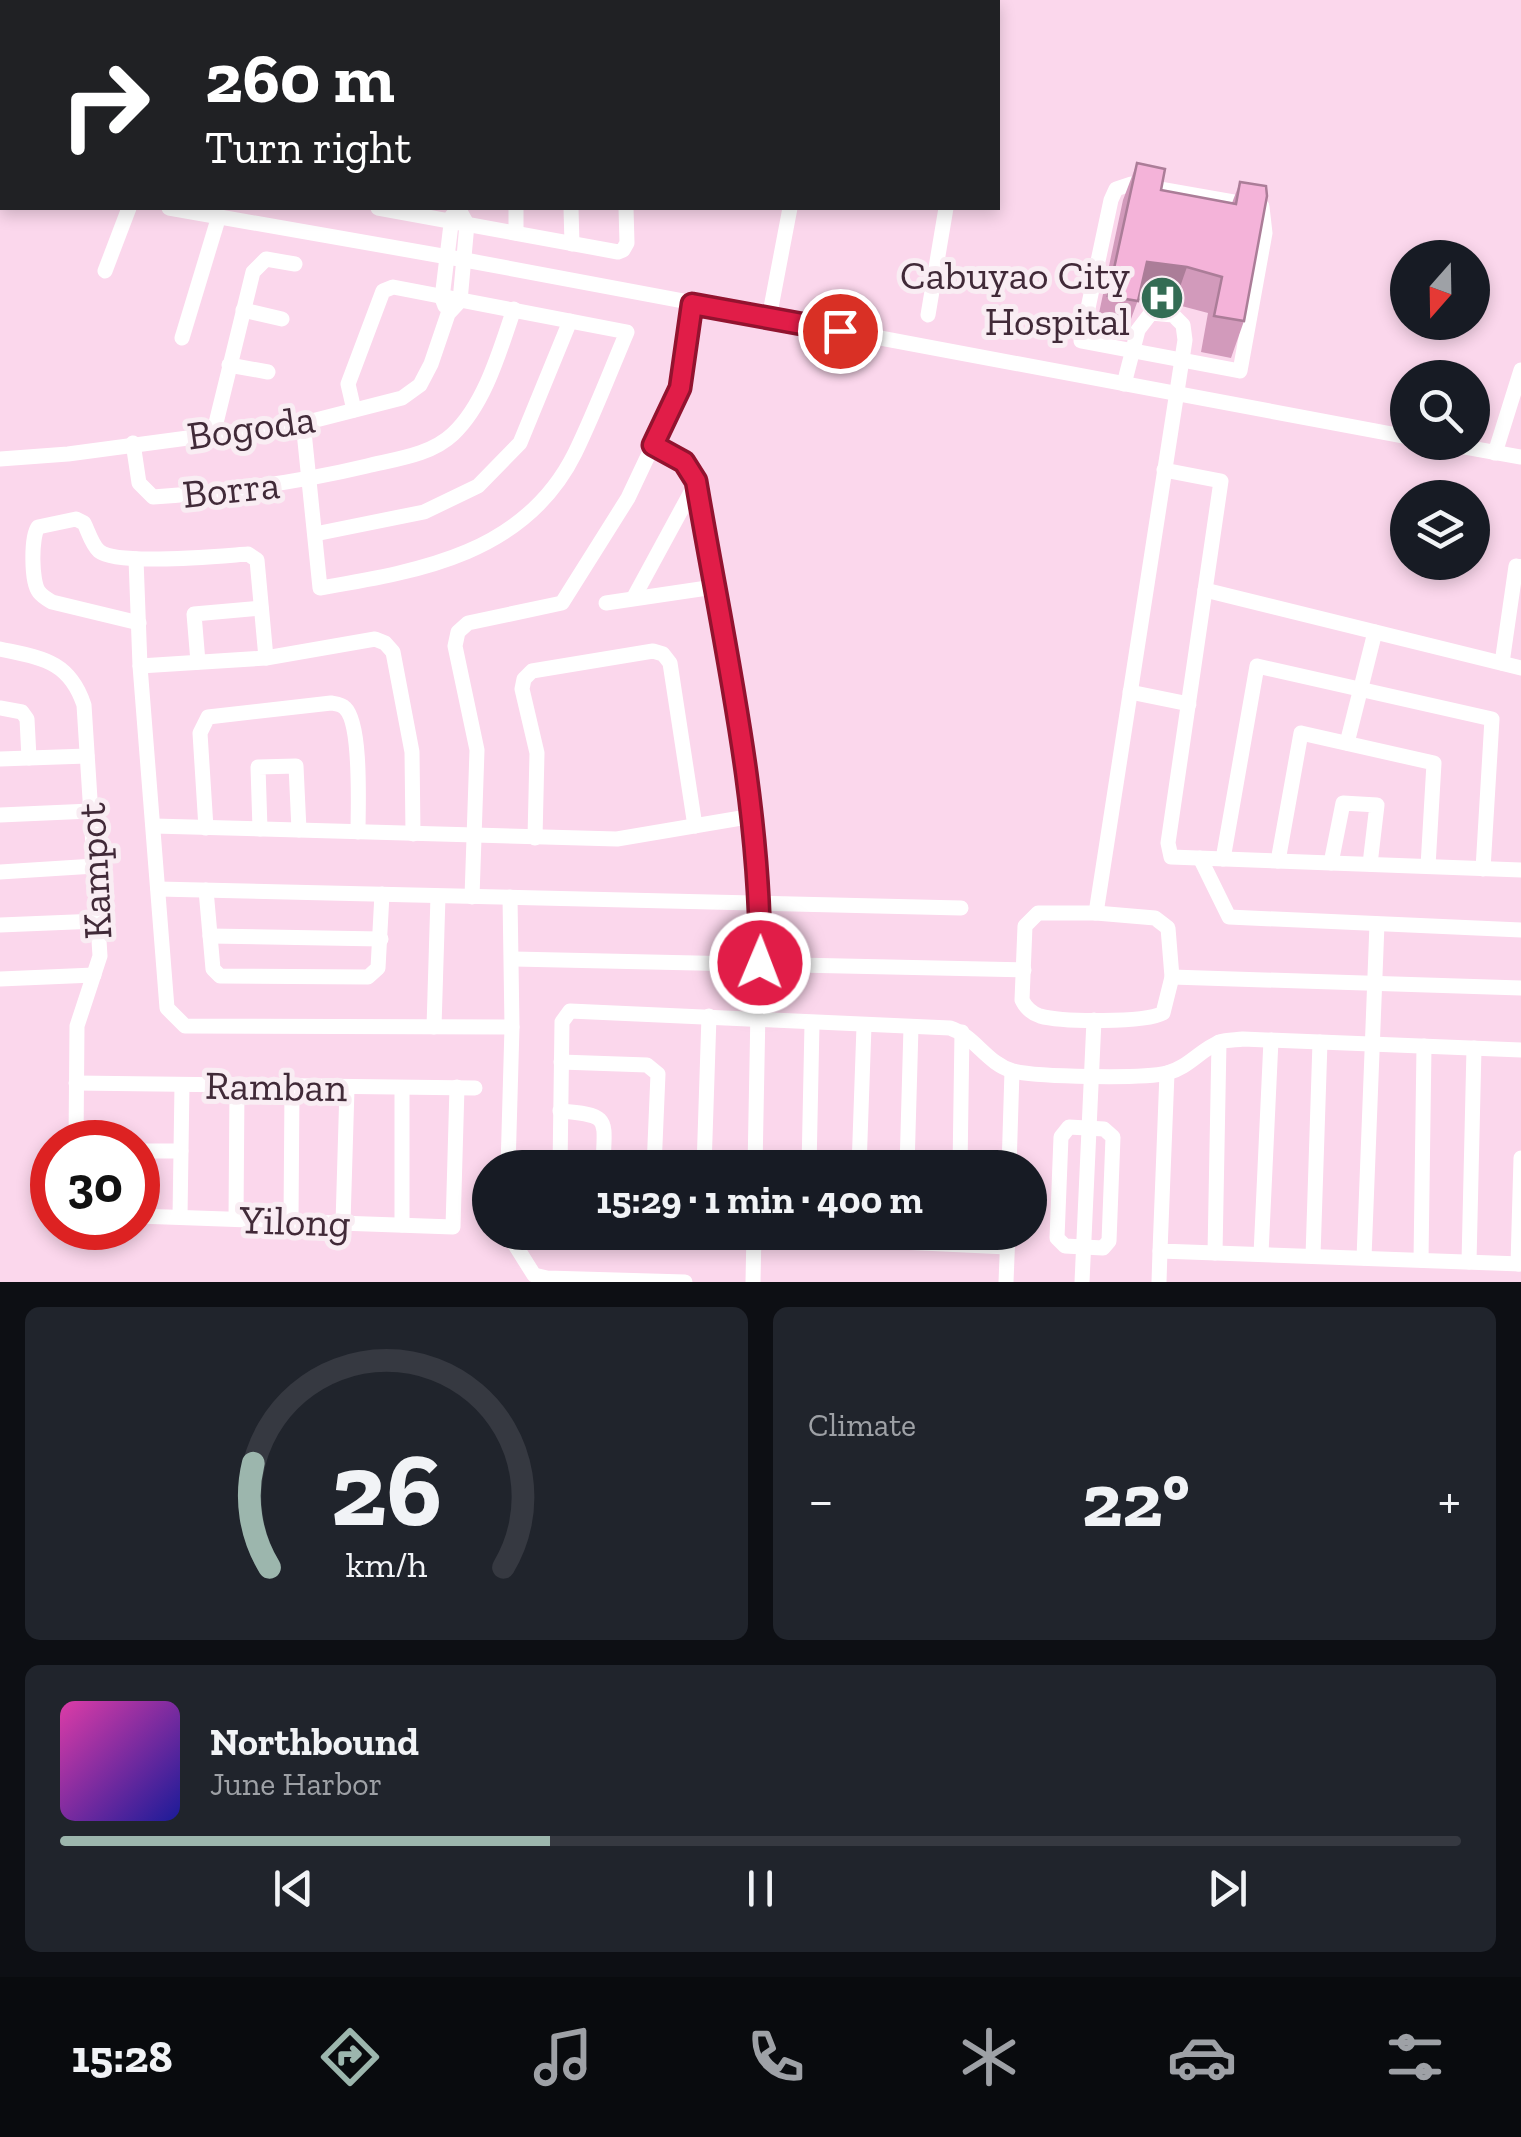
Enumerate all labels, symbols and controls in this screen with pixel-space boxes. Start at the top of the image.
text: 260 m [205,36,395,120]
icon: right [40,40,170,170]
text: Turn right [205,121,411,175]
north arrow [1390,240,1490,340]
map controls [1390,240,1490,580]
place label: Cabuyao City Hospital [900,251,1131,345]
hospital icon: Cabuyao City Hospital [1139,275,1185,321]
pin [798,289,883,374]
icon: arrive [813,304,868,359]
button: search [1390,360,1490,460]
street label: Bogoda [184,394,318,460]
street label: Borra [180,460,282,518]
button: layers [1390,480,1490,580]
street label: Kampot [66,801,122,941]
position arrow [708,911,812,1015]
street label: Ramban [205,1061,348,1111]
speed limit sign: 30 [30,1120,160,1250]
text: 15:29 · 1 min · 400 m [596,1177,923,1223]
street label: Yilong [238,1195,351,1247]
text: Climate [808,1406,916,1444]
text: 26 [331,1427,442,1552]
text: 22° [1082,1455,1190,1545]
text: − [808,1467,834,1533]
text: + [1438,1467,1461,1533]
text: km/h [346,1543,427,1586]
text: Northbound [210,1719,419,1765]
text: June Harbor [210,1765,382,1803]
icon: previous [266,1861,321,1916]
icon: pause [733,1861,788,1916]
icon: next [1200,1861,1255,1916]
icon: directions [315,2022,385,2092]
icon: music [528,2022,598,2092]
icon: phone [741,2022,811,2092]
icon: climate [954,2022,1024,2092]
icon: car [1167,2022,1237,2092]
icon: filters [1380,2022,1450,2092]
text: 15:28 [71,2030,173,2084]

